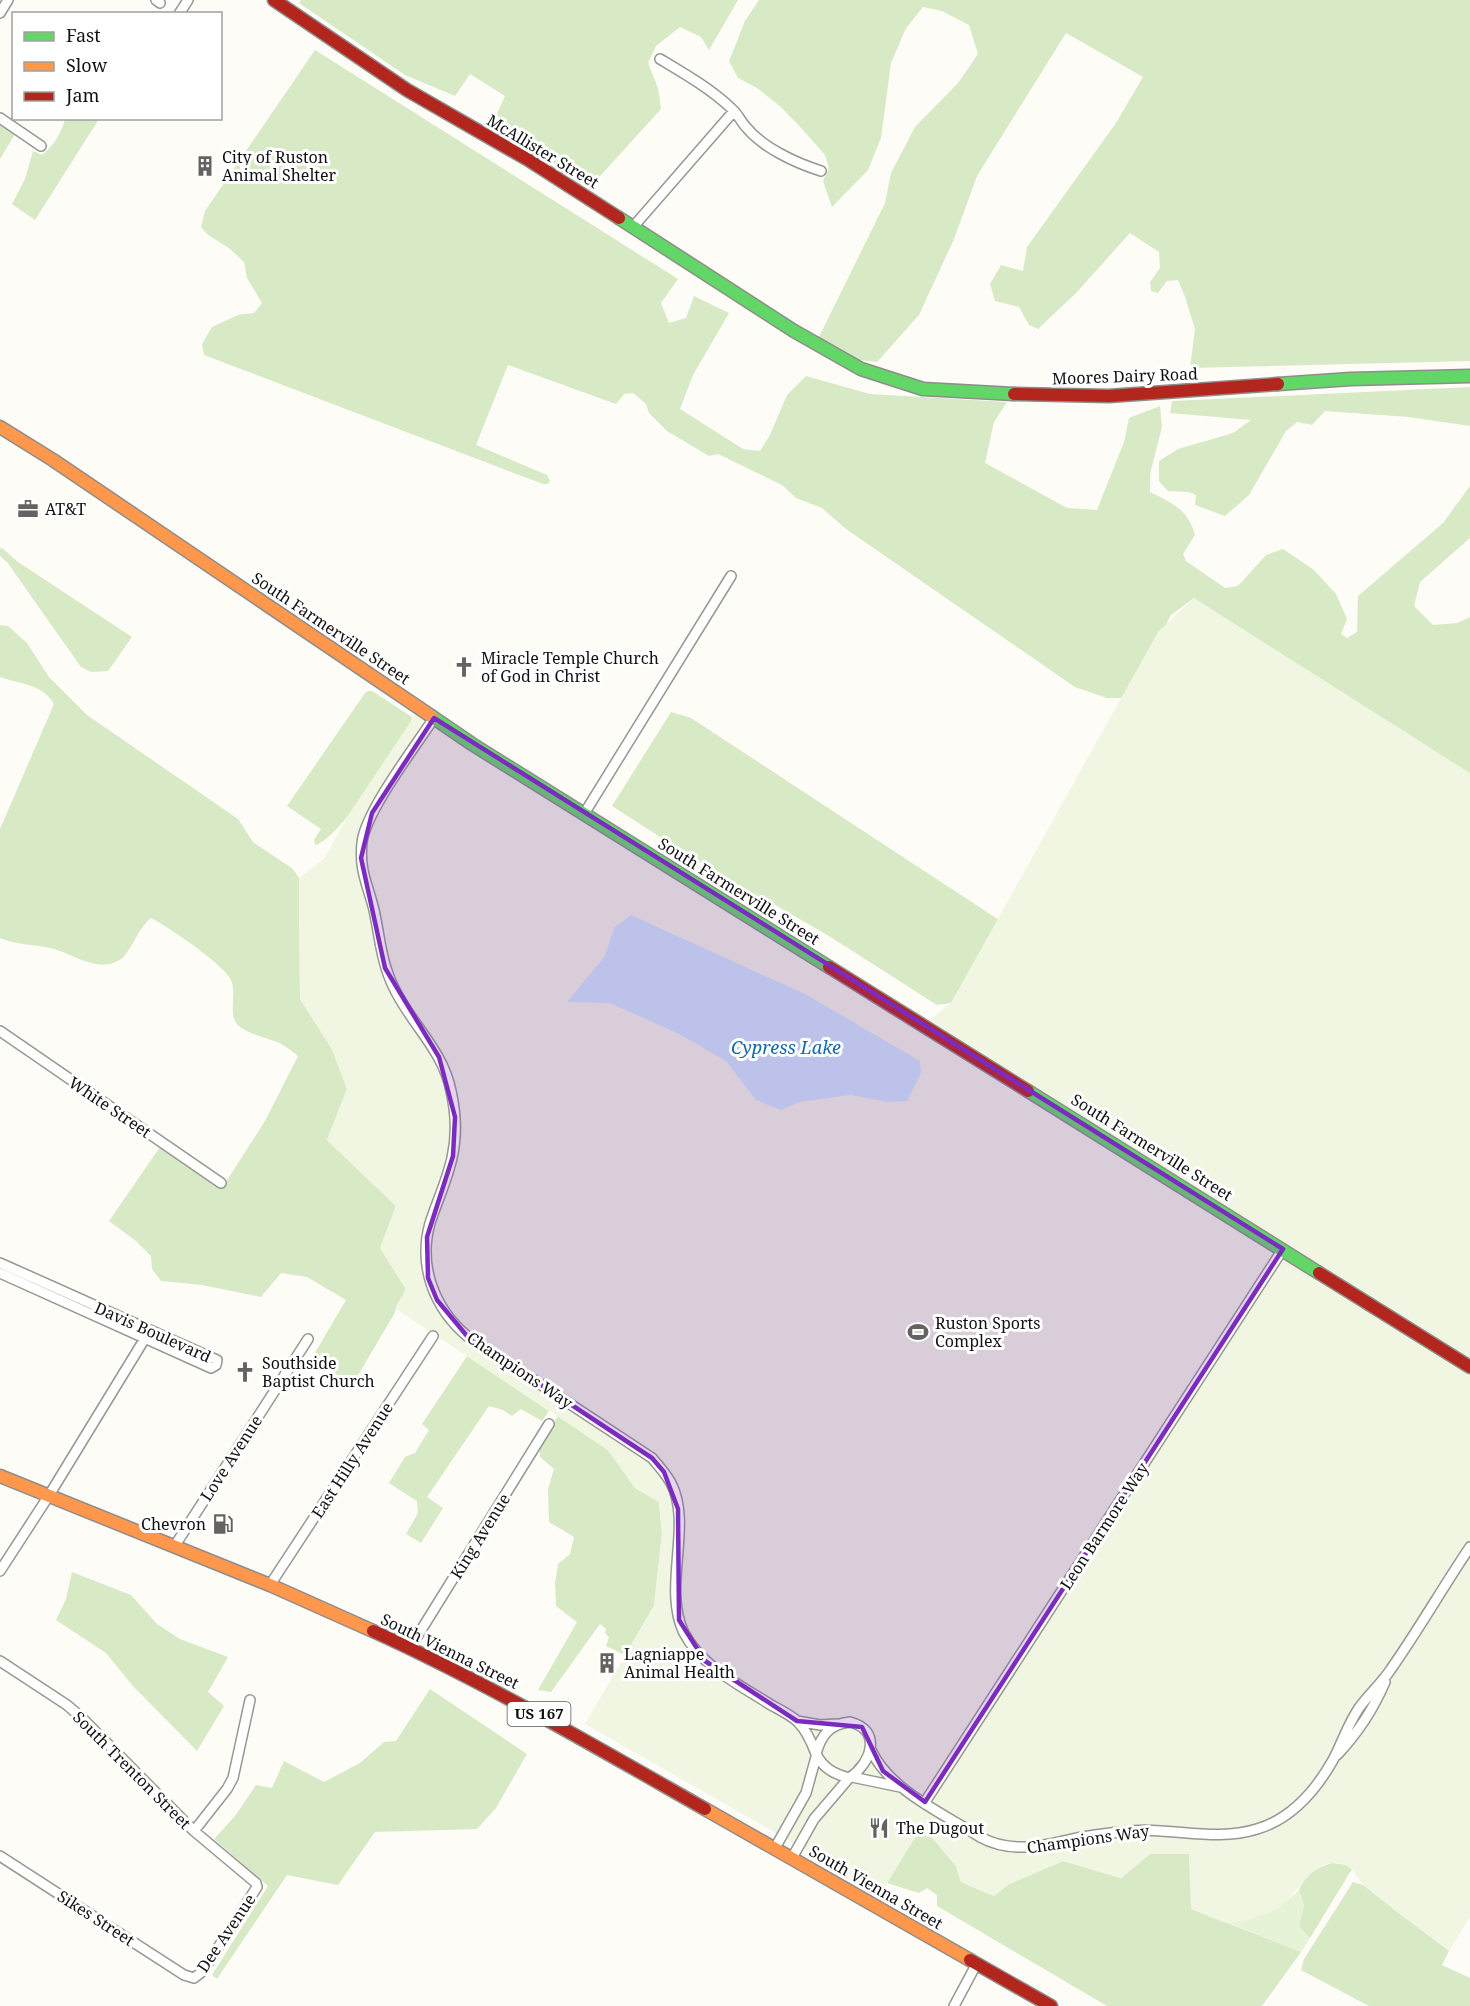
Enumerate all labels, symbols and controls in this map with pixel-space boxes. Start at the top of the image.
legend [12,12,222,120]
text: Fast [66,23,101,47]
text: Slow [66,53,108,77]
text: Jam [65,83,100,107]
street label: McAllister Street [483,109,603,193]
place label: City of Ruston Animal Shelter [222,146,337,186]
building icon: City of Ruston Animal Shelter [193,154,217,178]
street label: Moores Dairy Road [1052,362,1199,390]
office icon: AT&T [16,497,40,521]
place label: AT&T [45,498,86,520]
street label: South Farmerville Street [248,567,415,689]
place label: Miracle Temple Church of God in Christ [481,647,659,687]
church icon: Miracle Temple Church of God in Christ [452,655,476,679]
street label: South Farmerville Street [654,832,824,950]
water label: Cypress Lake [731,1035,841,1059]
street label: White Street [64,1071,156,1143]
street label: South Farmerville Street [1067,1088,1237,1206]
street label: Davis Boulevard [91,1296,215,1368]
place label: Ruston Sports Complex [935,1312,1040,1352]
sports icon: Ruston Sports Complex [906,1320,930,1344]
street label: Champions Way [463,1326,578,1414]
place label: Southside Baptist Church [262,1352,375,1392]
church icon: Southside Baptist Church [233,1360,257,1384]
street label: East Hilly Avenue [306,1398,398,1522]
street label: Love Avenue [195,1411,267,1505]
street label: Leon Barmore Way [1055,1457,1154,1594]
street label: King Avenue [445,1489,515,1583]
fuel station icon: Chevron [211,1512,235,1536]
place label: Chevron [141,1513,206,1535]
street label: South Vienna Street [377,1608,523,1694]
place label: Lagniappe Animal Health [624,1643,735,1683]
building icon: Lagniappe Animal Health [595,1651,619,1675]
road number: US 167 [508,1702,570,1726]
street label: South Trenton Street [68,1706,196,1834]
restaurant icon: The Dugout [867,1816,891,1840]
place label: The Dugout [896,1817,984,1839]
street label: Champions Way [1025,1819,1152,1858]
street label: South Vienna Street [805,1840,947,1934]
street label: Sikes Street [53,1885,139,1951]
street label: Dee Avenue [192,1889,260,1977]

